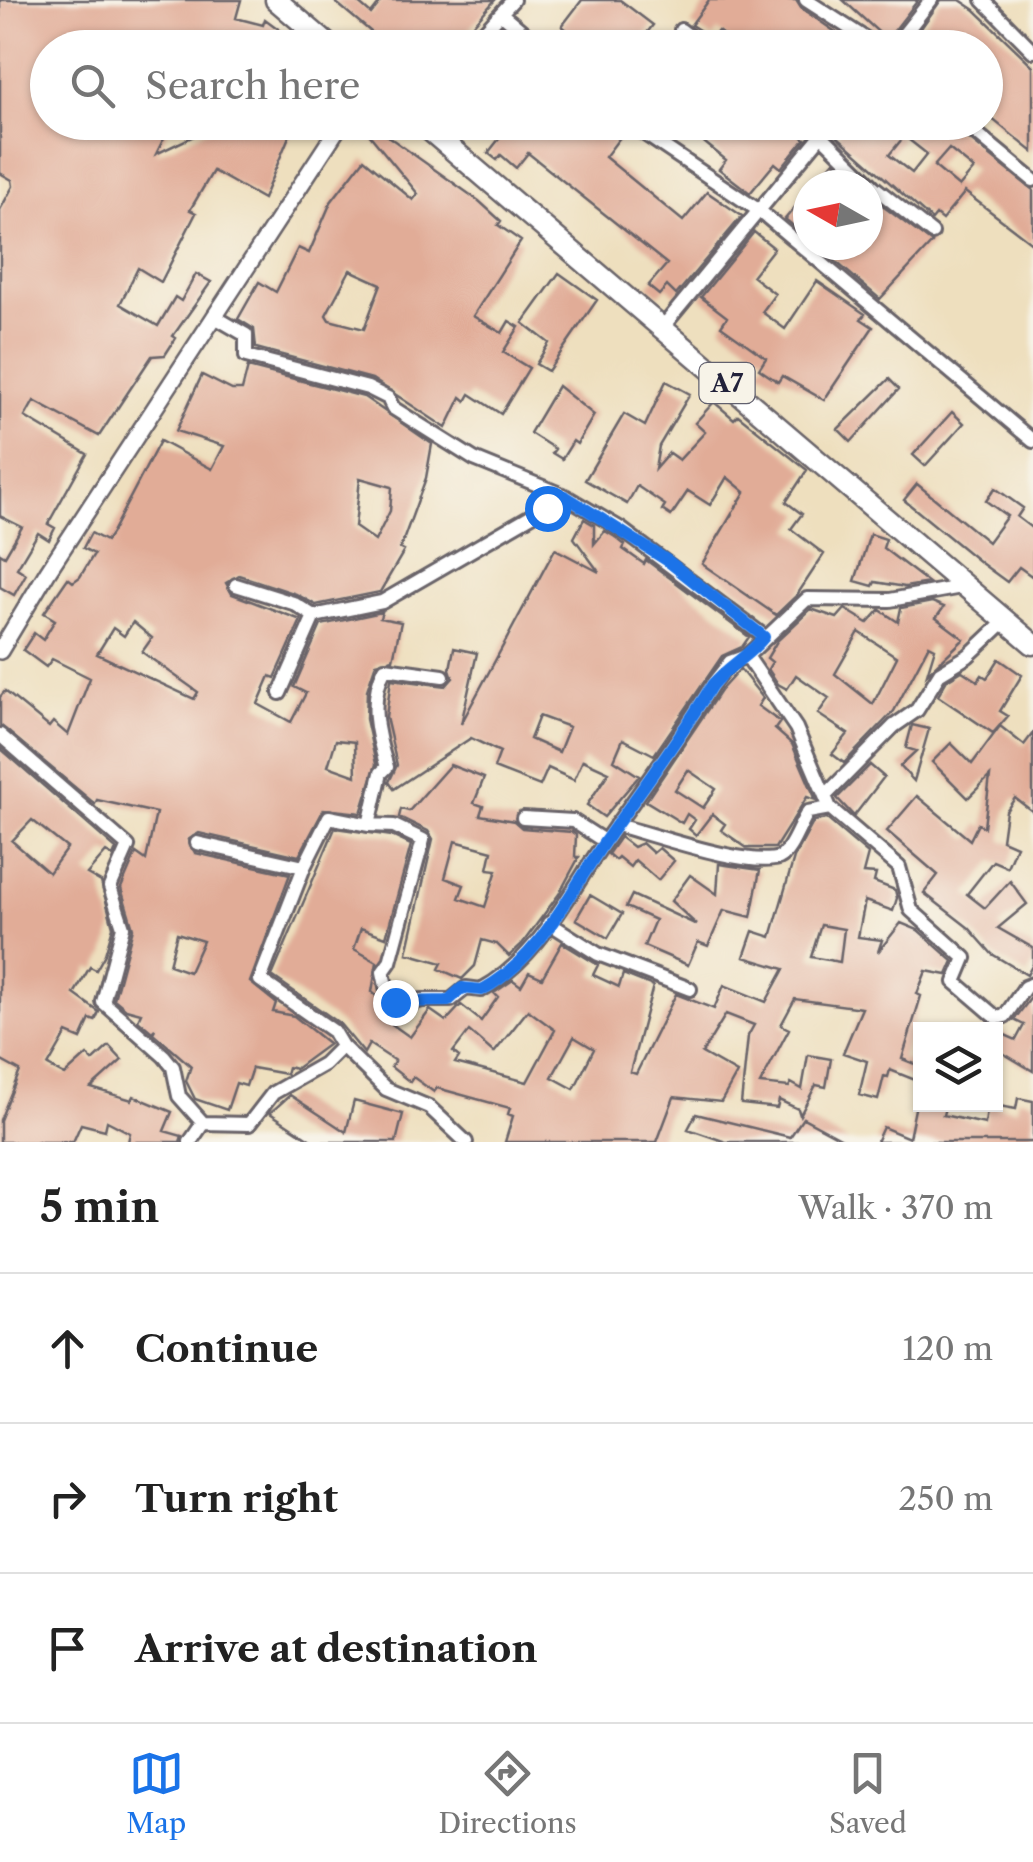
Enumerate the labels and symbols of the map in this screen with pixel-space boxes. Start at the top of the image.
north arrow [793,170,883,260]
road number: A7 [700,363,754,403]
route start [525,486,571,532]
route end [373,980,419,1026]

